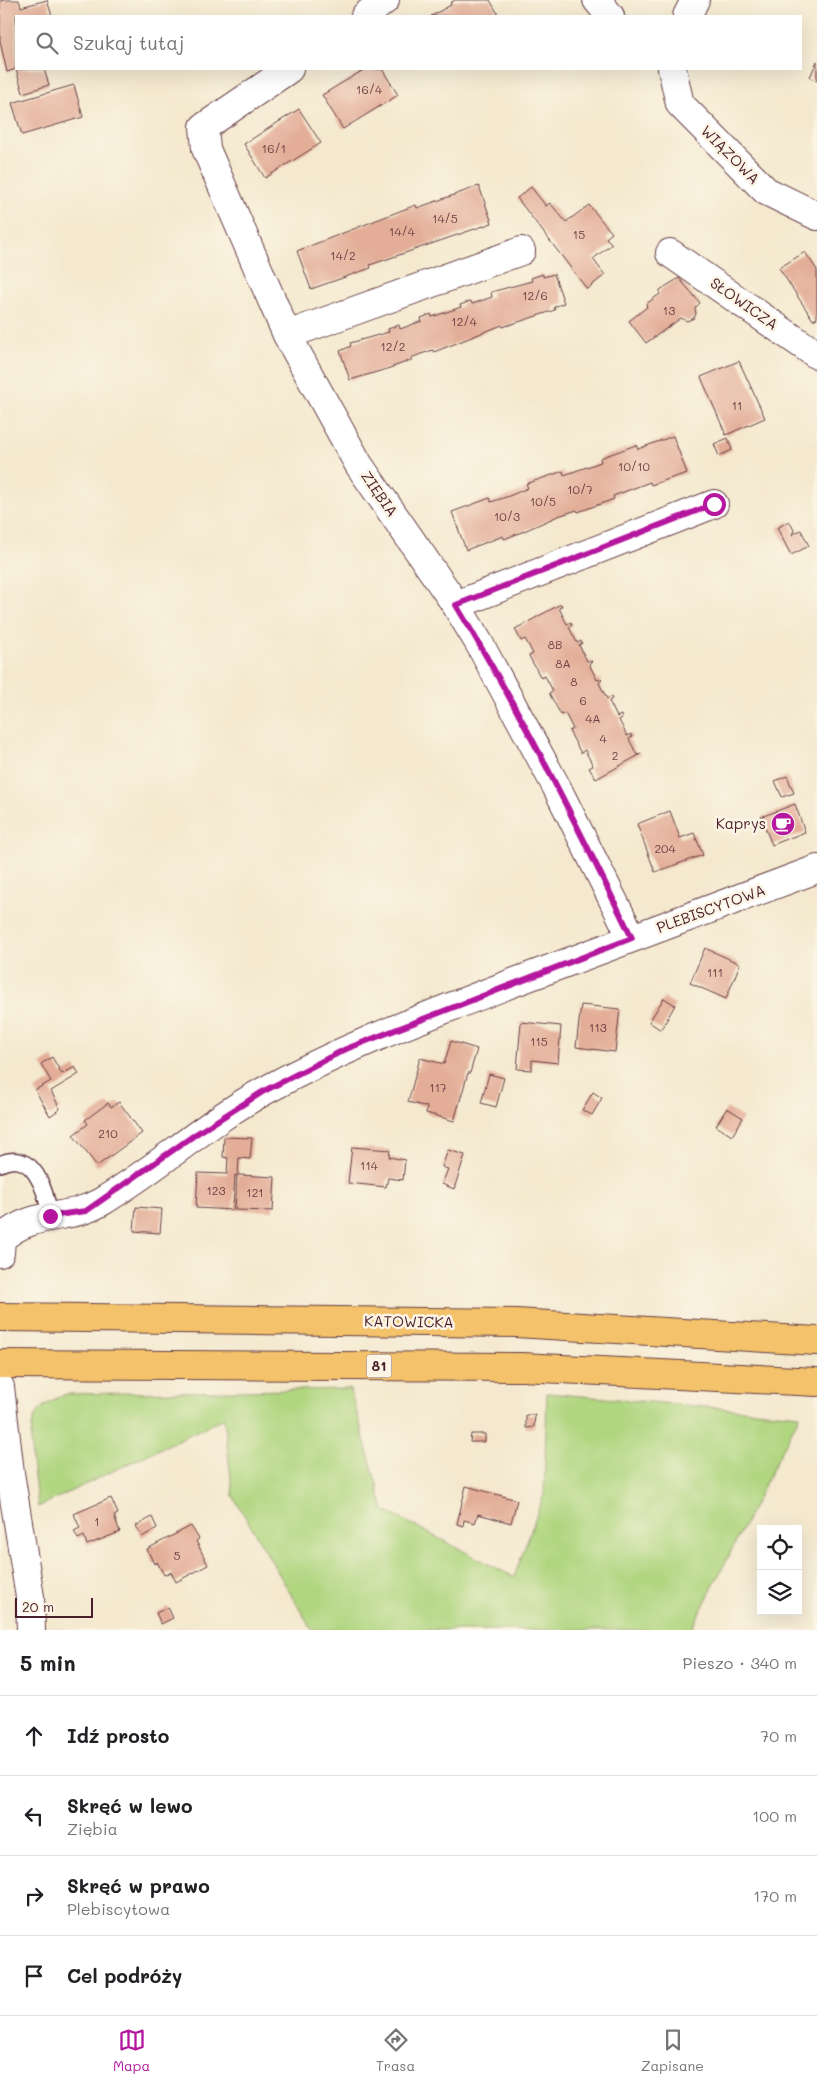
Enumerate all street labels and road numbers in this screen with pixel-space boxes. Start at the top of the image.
street label: WIĄZOWA [697,120,765,188]
street label: SŁOWICZA [707,272,783,334]
street label: ZIĘBIA [357,467,403,520]
street label: PLEBISCYTOWA [654,879,768,937]
street label: KATOWICKA [364,1310,454,1332]
road number: 81 [366,1354,392,1378]

